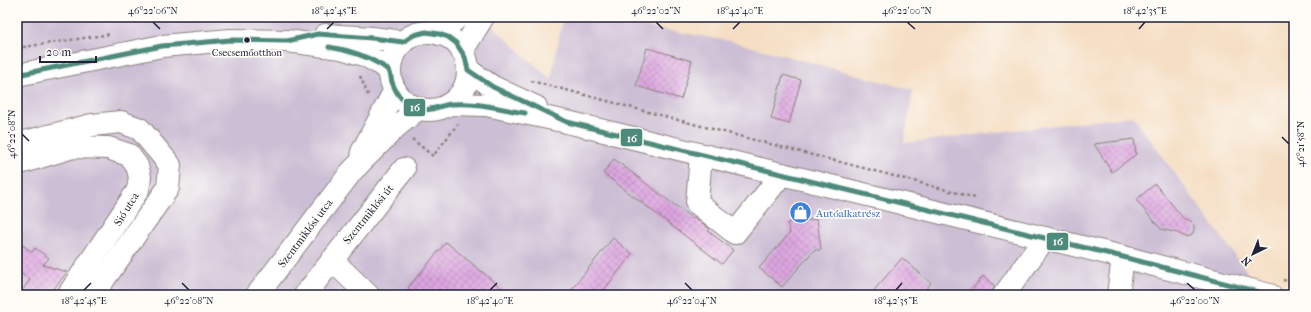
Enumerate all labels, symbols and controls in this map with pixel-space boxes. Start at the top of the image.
text: 46°22'06"N [128,5,178,17]
text: 18°42'45"E [311,5,357,17]
text: 46°22'02"N [631,5,681,17]
text: 18°42'40"E [717,5,763,17]
text: 46°22'00"N [882,5,932,17]
text: 18°42'35"E [1123,5,1167,17]
marker: Csecsemőotthon [242,35,252,45]
scale bar [40,38,96,64]
text: 20 m [46,45,71,59]
place label: Csecsemőotthon [212,47,282,59]
line badge: 16 [403,98,426,117]
text: 16 [410,101,421,114]
text: 46°22'08"N [6,109,18,159]
text: 46°21'58"N [1295,120,1307,167]
line badge: 16 [620,128,643,147]
text: 16 [627,132,638,145]
street label: Szentmiklósi út [340,182,396,247]
street label: Sió utca [111,189,142,228]
street label: Szentmiklósi utca [275,196,336,270]
shop icon: Autóalkatrész [788,200,814,226]
place label: Autóalkatrész [815,207,881,220]
line badge: 16 [1046,232,1069,251]
north arrow [1233,234,1273,274]
text: 16 [1053,235,1064,248]
text: N [1239,253,1254,269]
text: 18°42'45"E [61,295,107,307]
text: 46°22'08"N [164,295,214,307]
text: 18°42'40"E [467,295,513,307]
text: 46°22'04"N [667,295,717,307]
text: 18°42'35"E [874,295,918,307]
text: 46°22'00"N [1170,295,1220,307]

